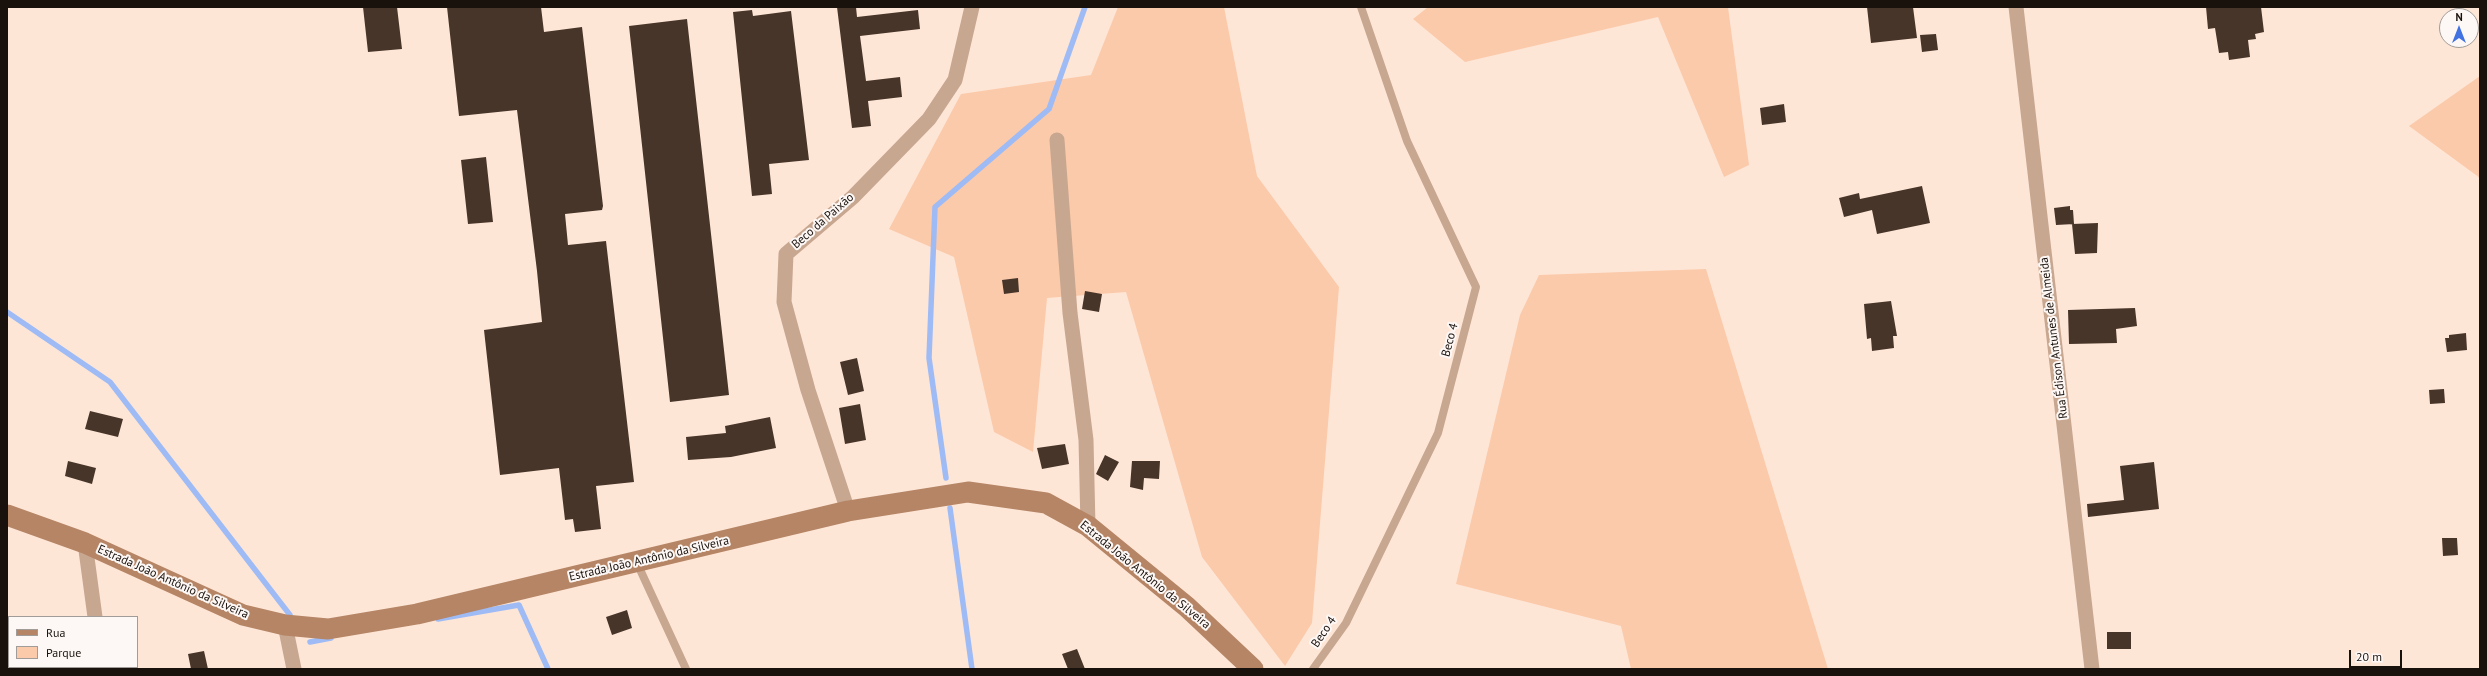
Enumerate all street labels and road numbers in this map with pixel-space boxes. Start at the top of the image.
street label: Beco da Paixão [789,190,857,252]
street label: Rua Édison Antunes de Almeida [2037,256,2071,420]
street label: Beco 4 [1439,322,1461,358]
street label: Estrada João Antônio da Silveira [1077,518,1213,632]
street label: Estrada João Antônio da Silveira [568,534,730,584]
street label: Estrada João Antônio da Silveira [95,542,251,622]
street label: Beco 4 [1308,614,1340,650]

